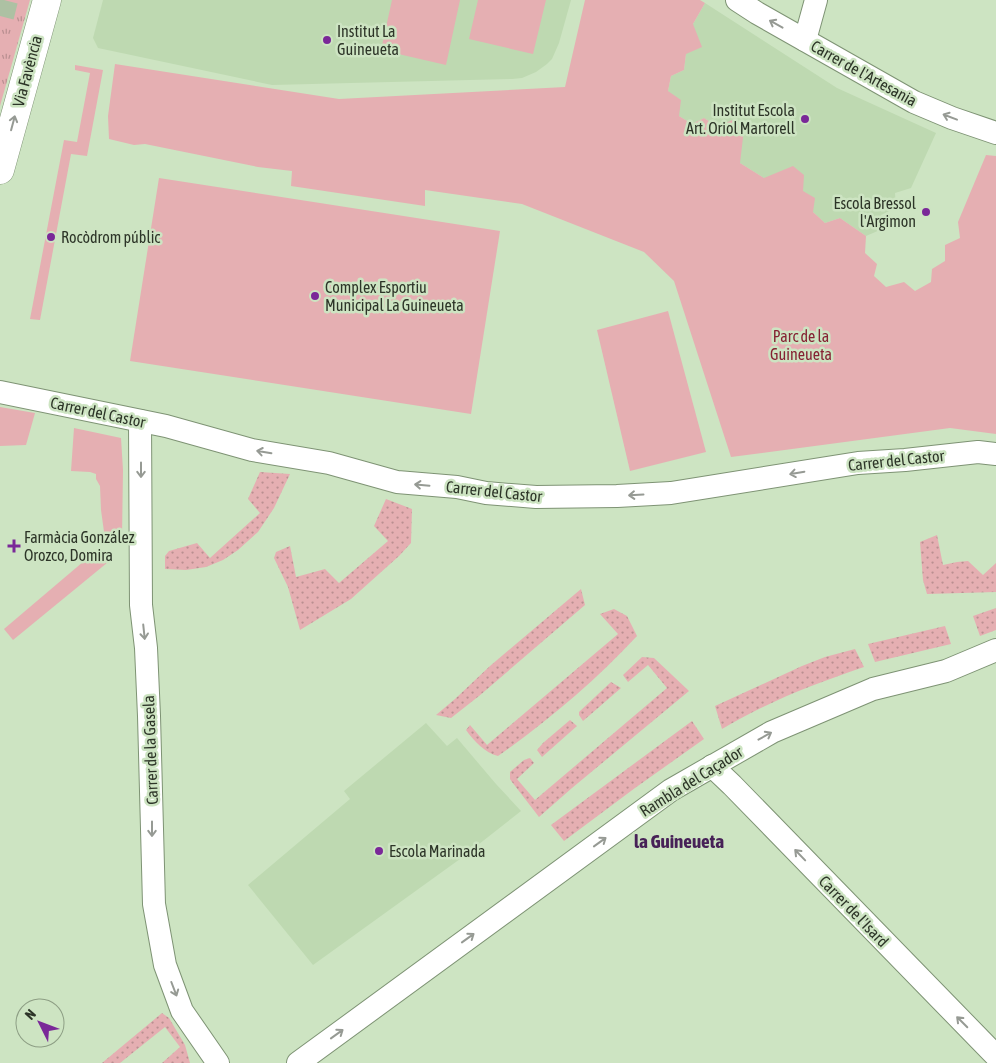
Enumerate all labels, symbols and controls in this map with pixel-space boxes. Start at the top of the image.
one-way arrow [770,18,784,28]
place label: Institut La Guineueta [337,22,399,58]
street label: Via Favència [9,33,45,109]
marker: Institut La Guineueta [321,34,333,46]
street label: Carrer de l'Artesania [808,36,920,110]
place label: Institut Escola Art. Oriol Martorell [686,101,796,137]
one-way arrow [943,112,958,121]
marker: Institut Escola Art. Oriol Martorell [799,113,811,125]
one-way arrow [9,115,18,131]
place label: Escola Bressol l'Argimon [834,194,917,231]
marker: Escola Bressol l'Argimon [920,206,932,218]
place label: Rocòdrom públic [61,228,160,247]
marker: Rocòdrom públic [45,231,57,243]
place label: Complex Esportiu Municipal La Guineueta [325,278,464,315]
marker: Complex Esportiu Municipal La Guineueta [309,290,321,302]
park label: Parc de la Guineueta [770,327,832,363]
street label: Carrer del Castor [49,393,147,431]
one-way arrow [256,446,272,456]
street label: Carrer del Castor [847,446,945,474]
one-way arrow [136,462,146,478]
one-way arrow [790,469,806,479]
street label: Carrer del Castor [445,477,543,505]
one-way arrow [415,480,431,489]
one-way arrow [629,490,645,499]
place label: Farmàcia González Orozco, Domira [24,528,135,564]
marker: Farmàcia González Orozco, Domira [8,540,20,552]
one-way arrow [139,624,149,640]
street label: Carrer de la Gasela [139,695,161,805]
one-way arrow [758,730,772,740]
street label: Rambla del Caçador [636,742,746,821]
one-way arrow [147,821,157,837]
district label: la Guineueta [634,830,724,852]
one-way arrow [593,837,606,848]
place label: Escola Marinada [389,842,486,860]
marker: Escola Marinada [373,845,385,857]
one-way arrow [794,849,806,861]
street label: Carrer de l'Isard [816,872,892,950]
one-way arrow [461,933,475,943]
one-way arrow [170,981,179,996]
north arrow [15,998,65,1048]
text: N [22,1006,39,1023]
one-way arrow [956,1015,968,1028]
one-way arrow [330,1029,344,1039]

